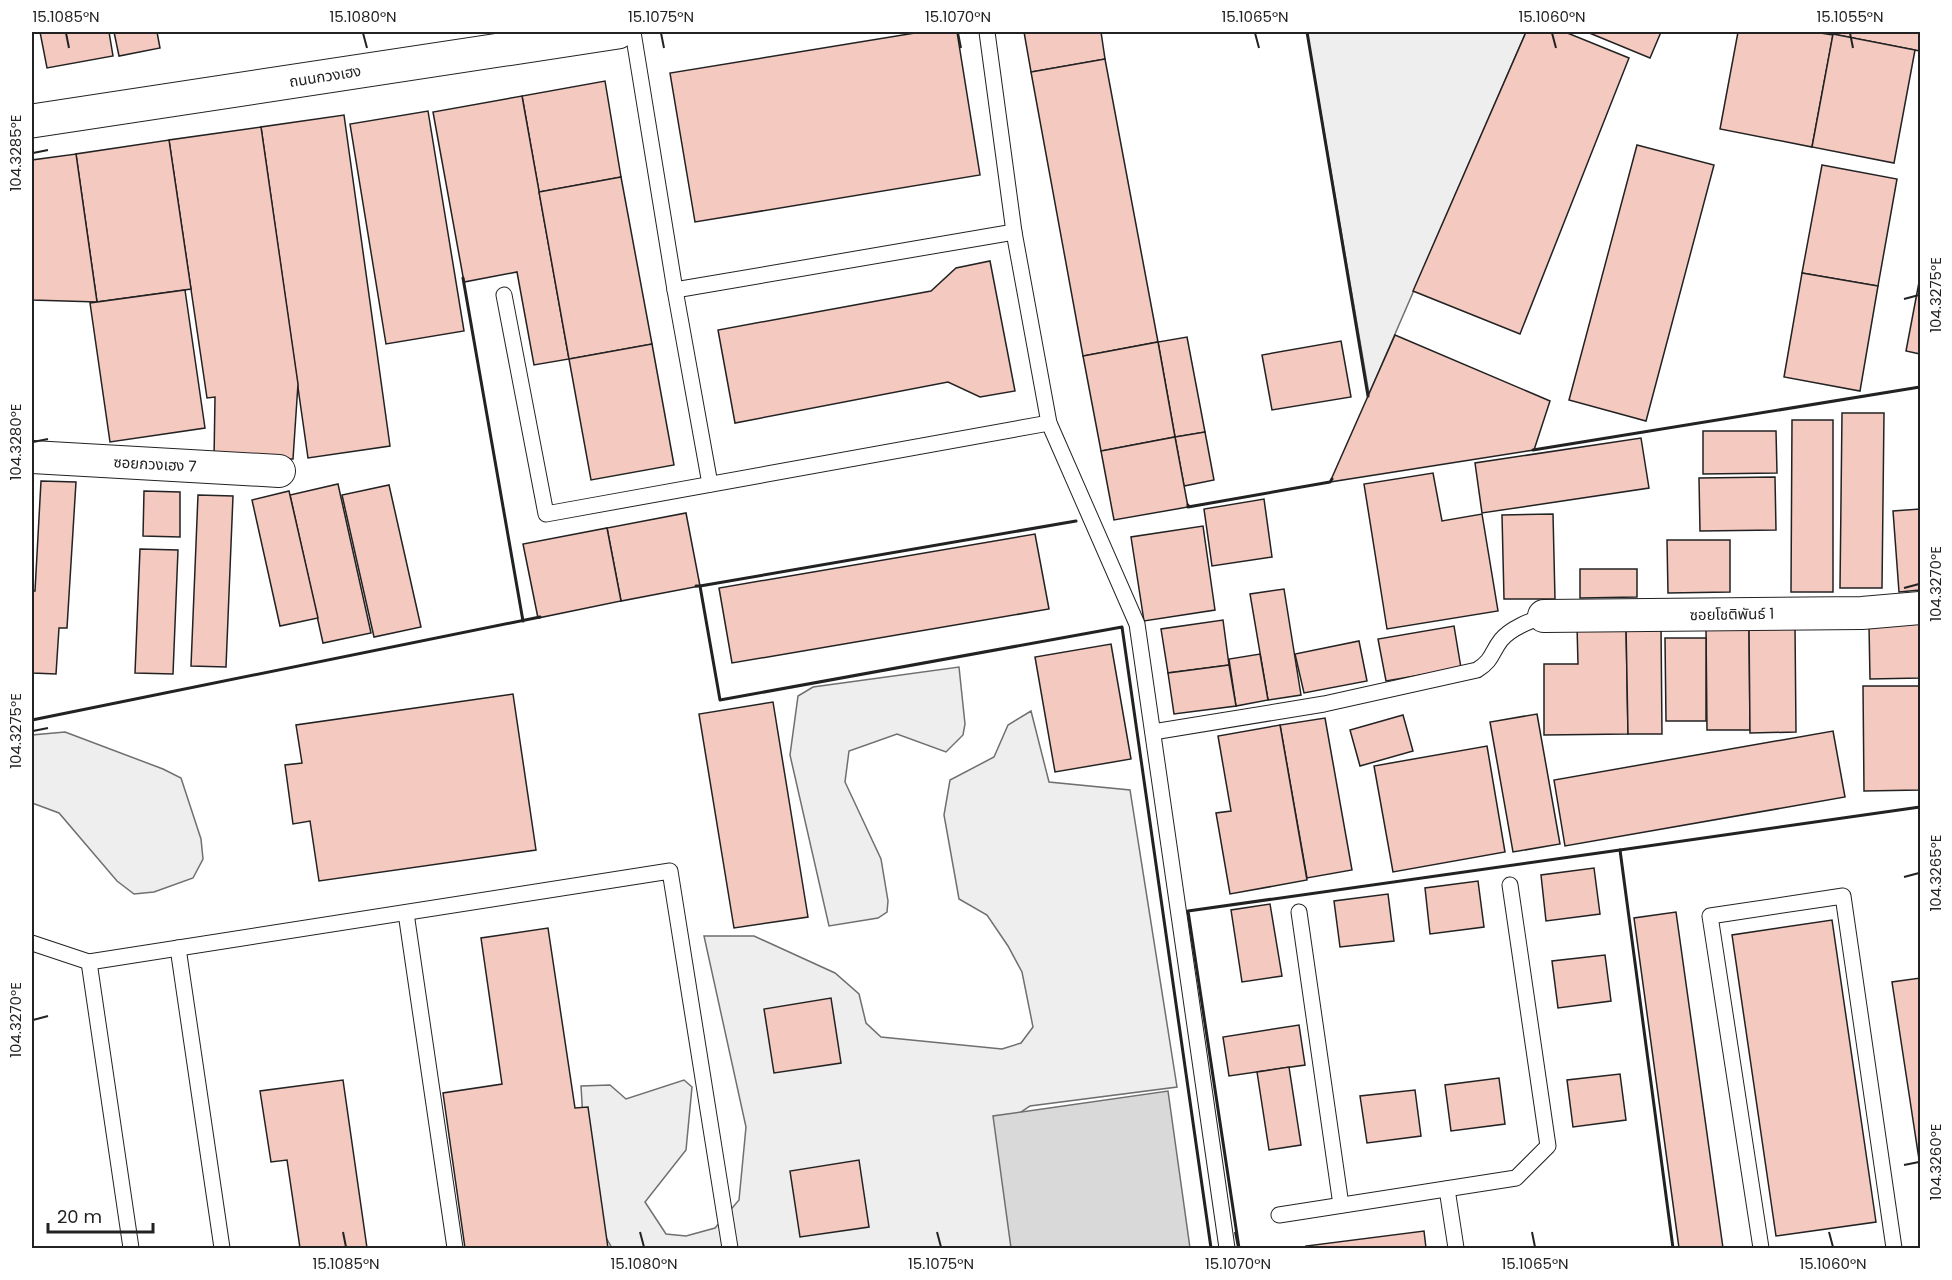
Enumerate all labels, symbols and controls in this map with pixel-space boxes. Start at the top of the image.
text: 15.1085°N [32,6,100,27]
text: 15.1080°N [329,6,397,27]
text: 15.1075°N [628,6,694,27]
text: 15.1070°N [925,6,991,27]
text: 15.1065°N [1221,6,1289,27]
text: 15.1060°N [1518,6,1586,27]
text: 15.1055°N [1816,6,1884,27]
street label: ถนนกวงเฮง [288,60,362,92]
text: 104.3285°E [5,115,26,192]
text: 104.3275°E [1925,257,1946,333]
text: 104.3280°E [5,404,26,481]
street label: ซอยกวงเฮง 7 [113,451,197,477]
text: 104.3270°E [1925,546,1946,622]
street label: ซอยโชติพันธ์ 1 [1689,603,1775,625]
text: 104.3275°E [5,693,26,769]
text: 104.3265°E [1925,834,1946,912]
text: 104.3270°E [5,982,26,1058]
text: 104.3260°E [1925,1123,1946,1201]
scale bar [48,1196,153,1234]
text: 20 m [57,1204,102,1229]
text: 15.1085°N [312,1253,380,1274]
text: 15.1080°N [610,1253,678,1274]
text: 15.1075°N [908,1253,974,1274]
text: 15.1070°N [1205,1253,1271,1274]
text: 15.1065°N [1501,1253,1569,1274]
text: 15.1060°N [1799,1253,1867,1274]

